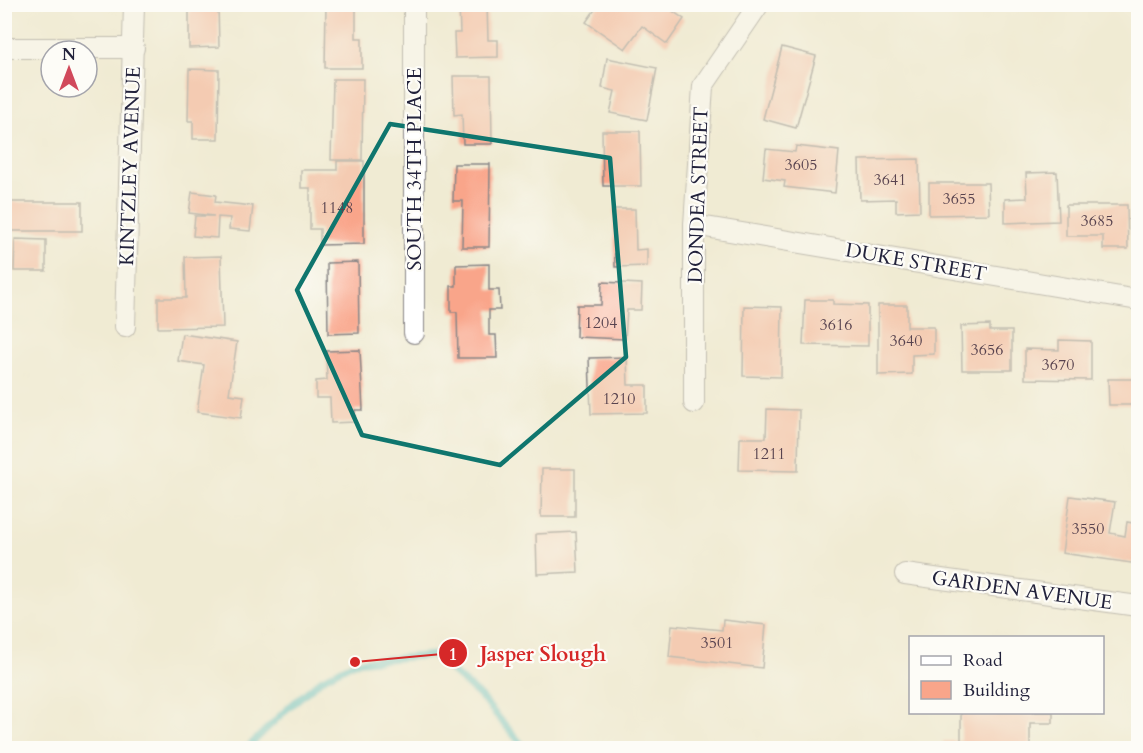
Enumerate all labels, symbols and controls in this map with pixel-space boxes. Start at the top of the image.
north arrow [39,39,99,99]
text: N [62,44,76,66]
street label: KINTZLEY AVENUE [113,66,147,266]
street label: SOUTH 34TH PLACE [401,67,428,271]
street label: DONDEA STREET [681,106,715,284]
house number: 3605 [785,154,817,176]
house number: 3641 [874,169,906,191]
house number: 3655 [943,188,975,210]
house number: 1148 [321,197,353,219]
house number: 3685 [1081,210,1113,232]
street label: DUKE STREET [843,236,989,288]
house number: 1204 [585,312,617,334]
house number: 3616 [820,314,852,336]
house number: 3640 [890,330,922,352]
house number: 3656 [971,339,1003,361]
house number: 3670 [1042,354,1074,376]
house number: 1210 [603,388,635,410]
house number: 1211 [753,443,785,465]
house number: 3550 [1072,518,1104,540]
street label: GARDEN AVENUE [930,564,1114,616]
house number: 3501 [701,632,733,654]
callout: Jasper Slough [438,634,618,673]
legend [909,636,1104,714]
text: Jasper Slough [477,640,606,669]
text: 1 [448,642,458,667]
text: Road [963,648,1003,673]
text: Building [963,678,1031,703]

